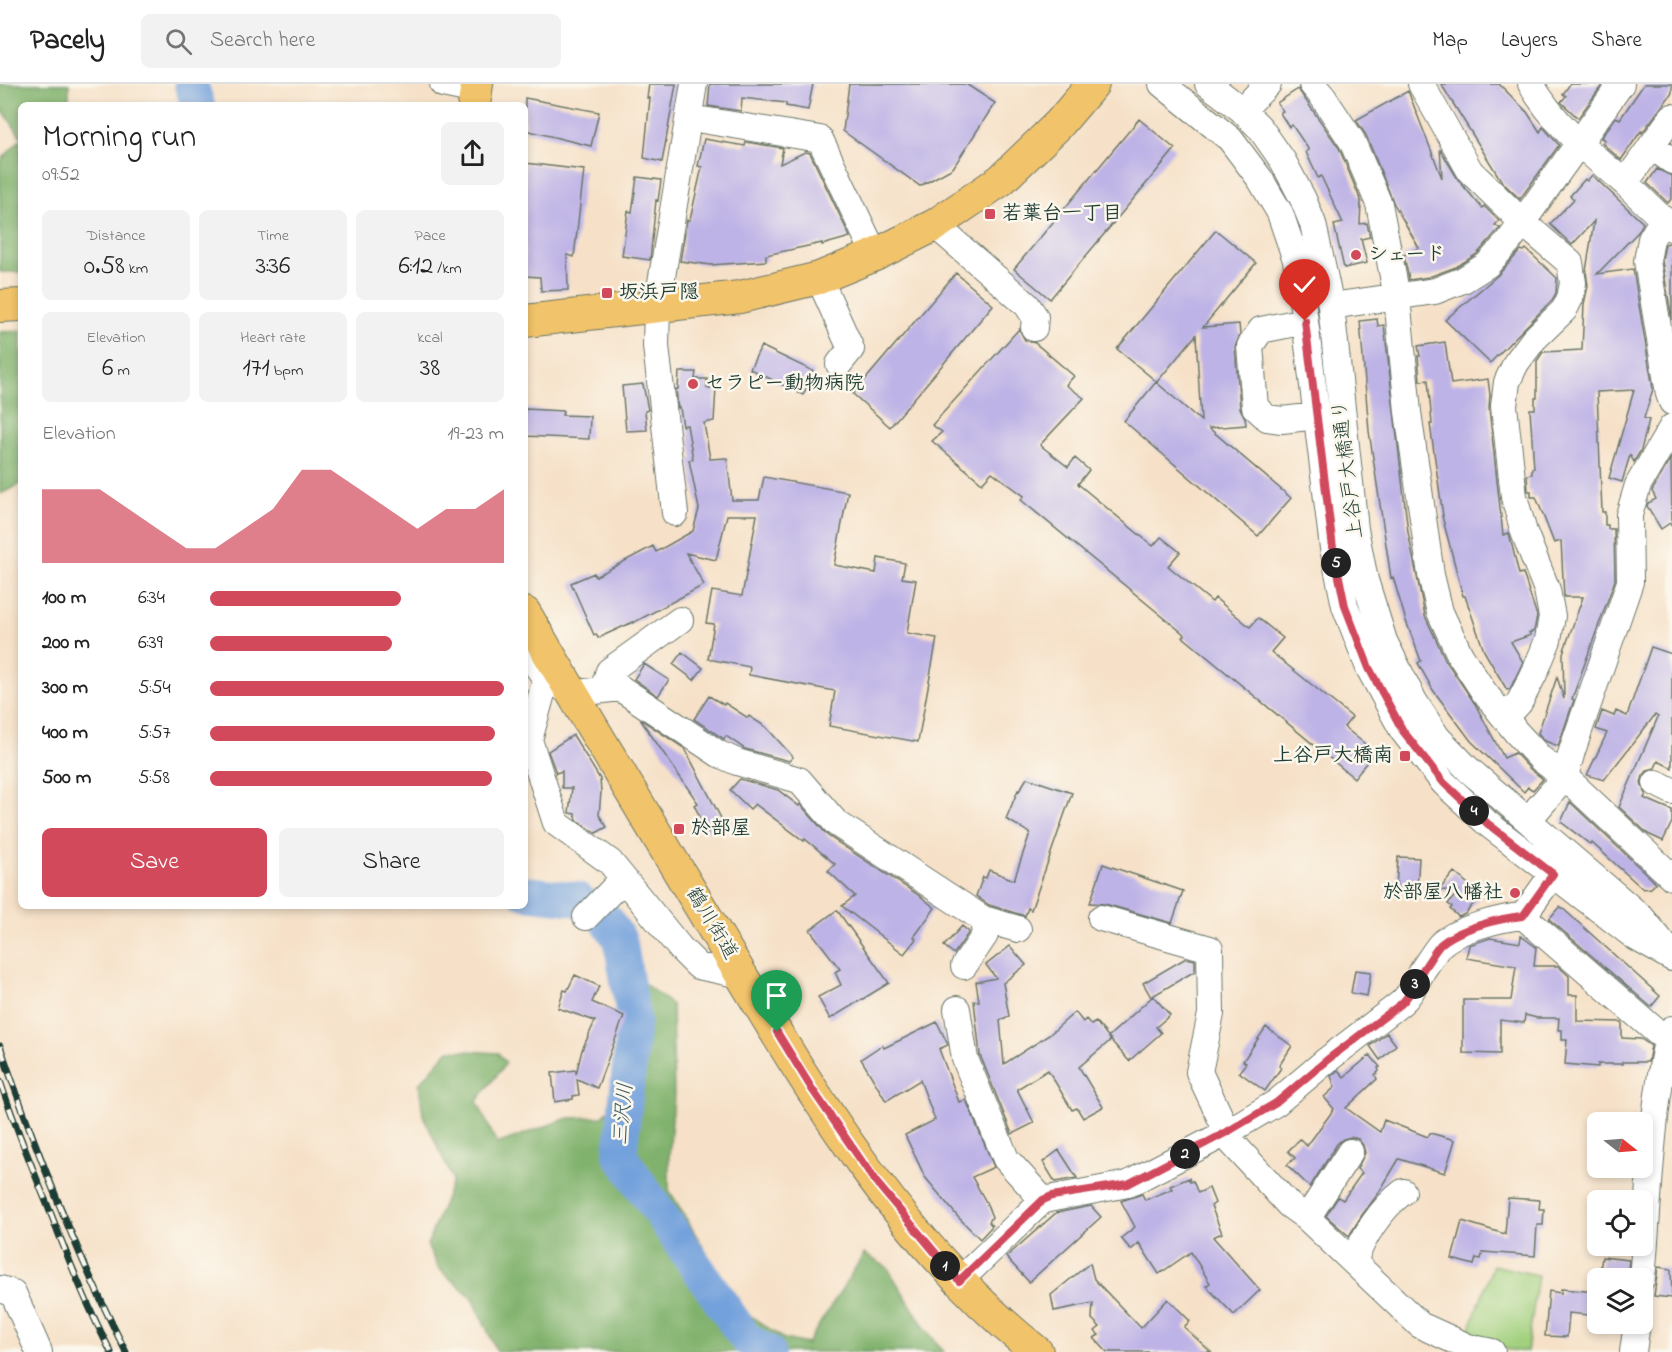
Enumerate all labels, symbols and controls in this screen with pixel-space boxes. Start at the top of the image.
search box [141,14,561,68]
text: Pacely [30,21,105,62]
icon: search [162,25,195,58]
text: Search here [210,25,315,57]
text: Map [1432,26,1468,56]
text: Layers [1501,26,1558,56]
text: Share [1591,26,1642,56]
text: Morning run [42,114,196,162]
button: share [441,122,504,185]
text: 09:52 [42,161,80,190]
place label: 若葉台一丁目 [1002,200,1122,229]
marker: 若葉台一丁目 [983,207,997,221]
text: Distance [87,224,145,248]
text: Time [257,224,289,248]
text: Pace [414,224,446,248]
place label: シェード [1368,241,1445,270]
text: 0.58 [84,248,125,286]
text: 3:36 [255,248,291,286]
text: 6:12 [398,248,433,286]
marker: シェード [1349,248,1363,262]
text: km [125,257,148,281]
text: /km [433,257,462,281]
pin [1279,259,1330,321]
icon: check [1288,268,1321,301]
place label: 坂浜戸隠 [619,279,699,308]
marker: 坂浜戸隠 [600,286,614,300]
text: Elevation [87,326,145,350]
text: Heart rate [240,326,306,350]
text: kcal [417,326,443,350]
text: 6 [102,350,114,388]
text: 171 [243,350,270,388]
text: 38 [420,350,440,388]
text: m [114,359,130,383]
text: bpm [270,359,303,383]
place label: セラピー動物病院 [705,370,864,399]
marker: セラピー動物病院 [686,377,700,391]
street label: 上谷戸大橋通り [1326,398,1372,540]
text: Elevation [42,420,116,449]
text: 19–23 m [447,420,504,449]
pin: 5 [1321,548,1351,578]
text: 5 [1331,551,1341,575]
text: 100 m [42,584,86,613]
text: 6:34 [138,584,165,613]
text: 200 m [42,629,90,658]
text: 6:39 [138,629,163,658]
text: 300 m [42,674,88,703]
text: 5:54 [138,674,171,703]
text: 400 m [42,719,88,748]
text: 5:57 [138,719,171,748]
place label: 上谷戸大橋南 [1273,742,1393,771]
marker: 上谷戸大橋南 [1398,749,1412,763]
text: 500 m [42,764,91,793]
text: 5:58 [138,764,170,793]
pin: 4 [1459,796,1489,826]
text: 4 [1471,799,1477,823]
place label: 於部屋 [691,815,751,844]
marker: 於部屋 [672,822,686,836]
button: Save [42,828,267,897]
button: Share [279,828,504,897]
place label: 於部屋八幡社 [1383,879,1503,908]
street label: 鶴川街道 [678,882,744,966]
marker: 於部屋八幡社 [1508,886,1522,900]
pin: 3 [1400,969,1430,999]
pin [751,970,802,1032]
text: 3 [1412,972,1418,996]
icon: arrive [760,979,793,1012]
water label: 三沢川 [606,1081,642,1147]
north arrow [1587,1112,1653,1178]
map controls [1587,1112,1653,1334]
pin: 2 [1170,1139,1200,1169]
text: 2 [1181,1142,1189,1166]
button: locate [1587,1190,1653,1256]
pin: 1 [930,1251,960,1281]
text: 1 [942,1254,948,1278]
button: layers [1587,1268,1653,1334]

